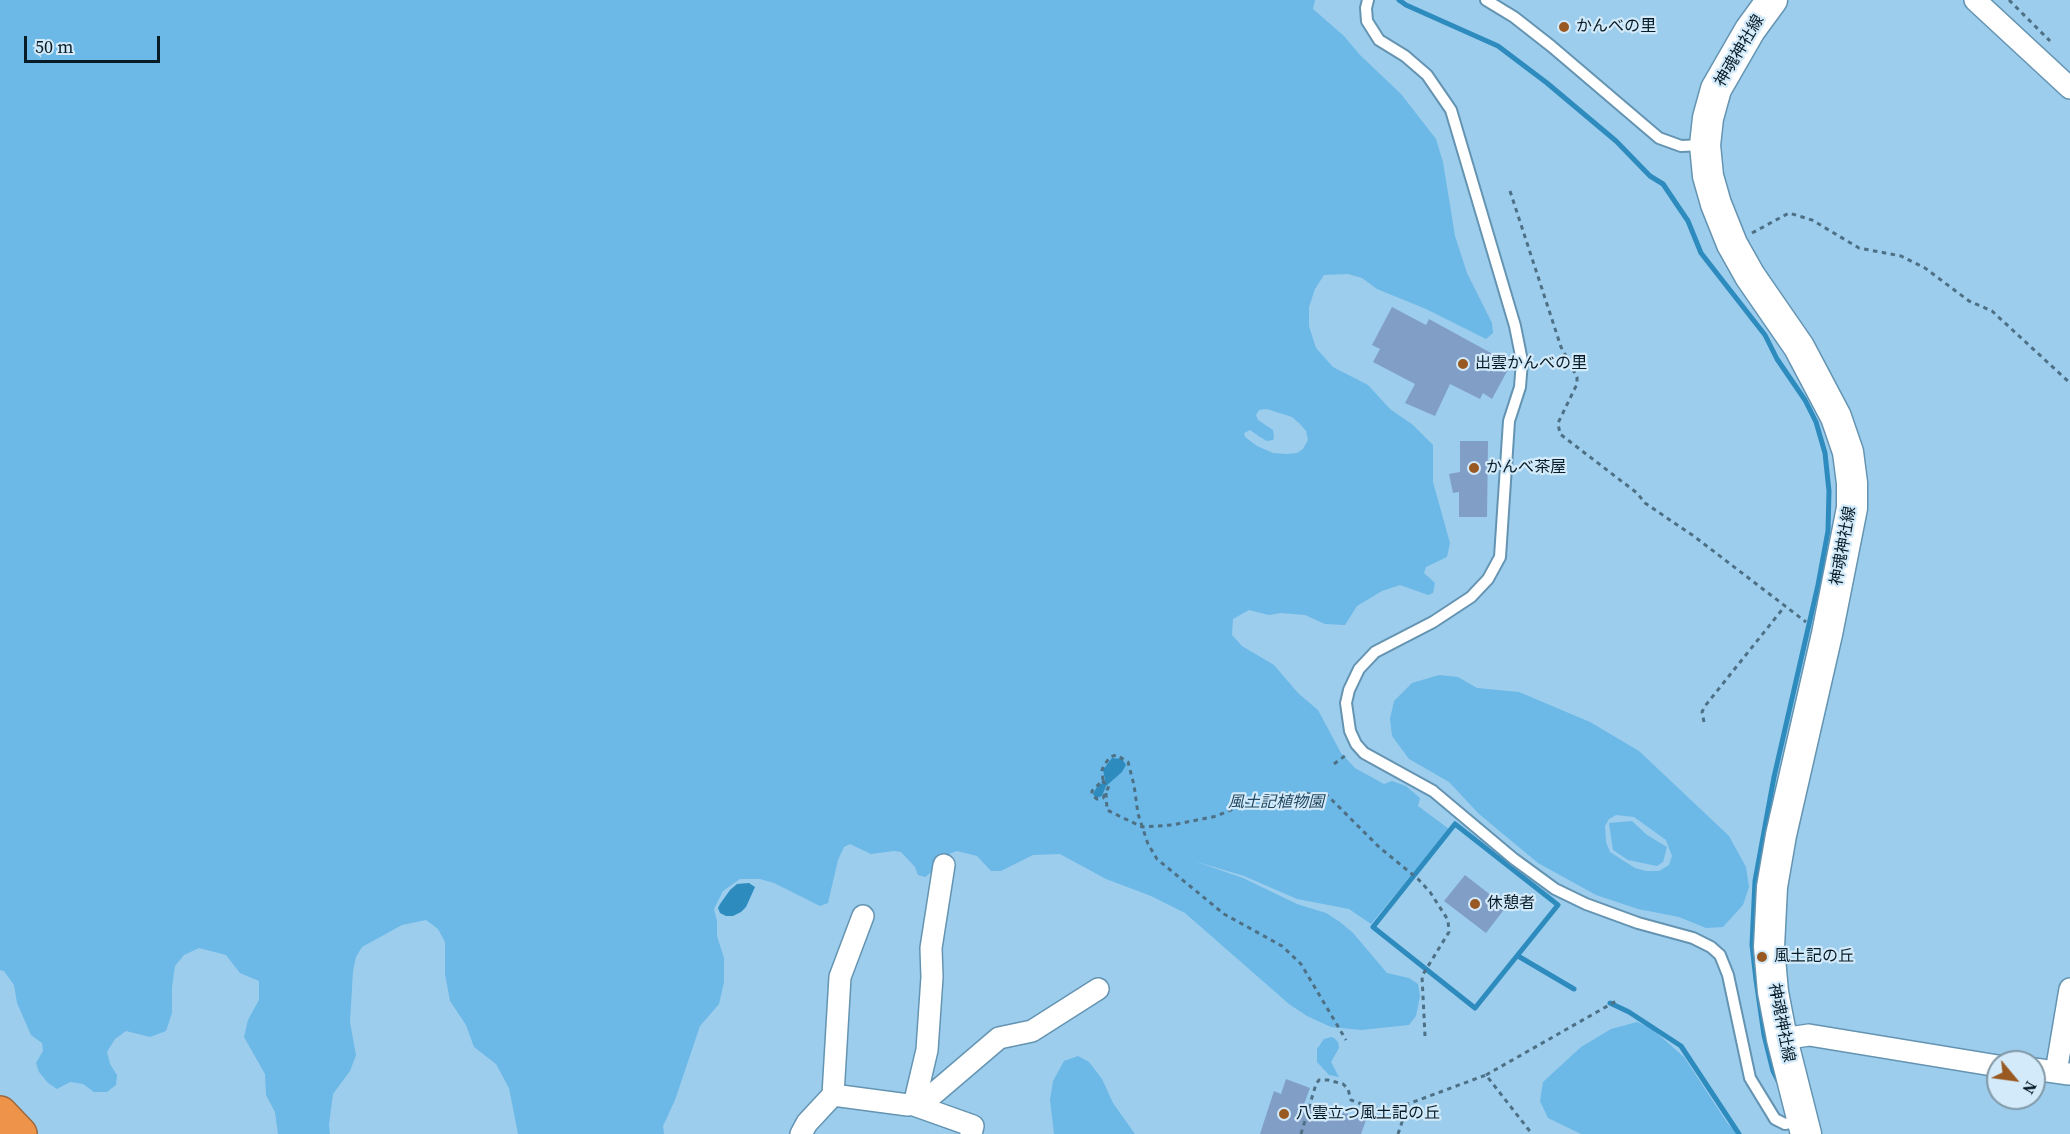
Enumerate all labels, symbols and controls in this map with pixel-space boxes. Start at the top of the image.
street label: 神魂神社線 [1711,12,1769,90]
place label: かんべの里 [1576,17,1656,37]
marker: かんべの里 [1557,20,1571,34]
scale bar [27,24,164,62]
text: 50 m [35,34,73,59]
place label: 出雲かんべの里 [1475,354,1587,374]
marker: 出雲かんべの里 [1456,357,1470,371]
place label: かんべ茶屋 [1486,458,1566,478]
marker: かんべ茶屋 [1467,461,1481,475]
street label: 神魂神社線 [1828,505,1860,587]
park label: 風土記植物園 [1228,793,1324,813]
place label: 休憩者 [1487,894,1535,914]
marker: 休憩者 [1468,897,1482,911]
place label: 風土記の丘 [1774,947,1854,967]
marker: 風土記の丘 [1755,950,1769,964]
street label: 神魂神社線 [1764,982,1798,1064]
north arrow [1986,1050,2046,1110]
text: N [2018,1077,2042,1098]
place label: 八雲立つ風土記の丘 [1296,1104,1440,1124]
marker: 八雲立つ風土記の丘 [1277,1107,1291,1121]

